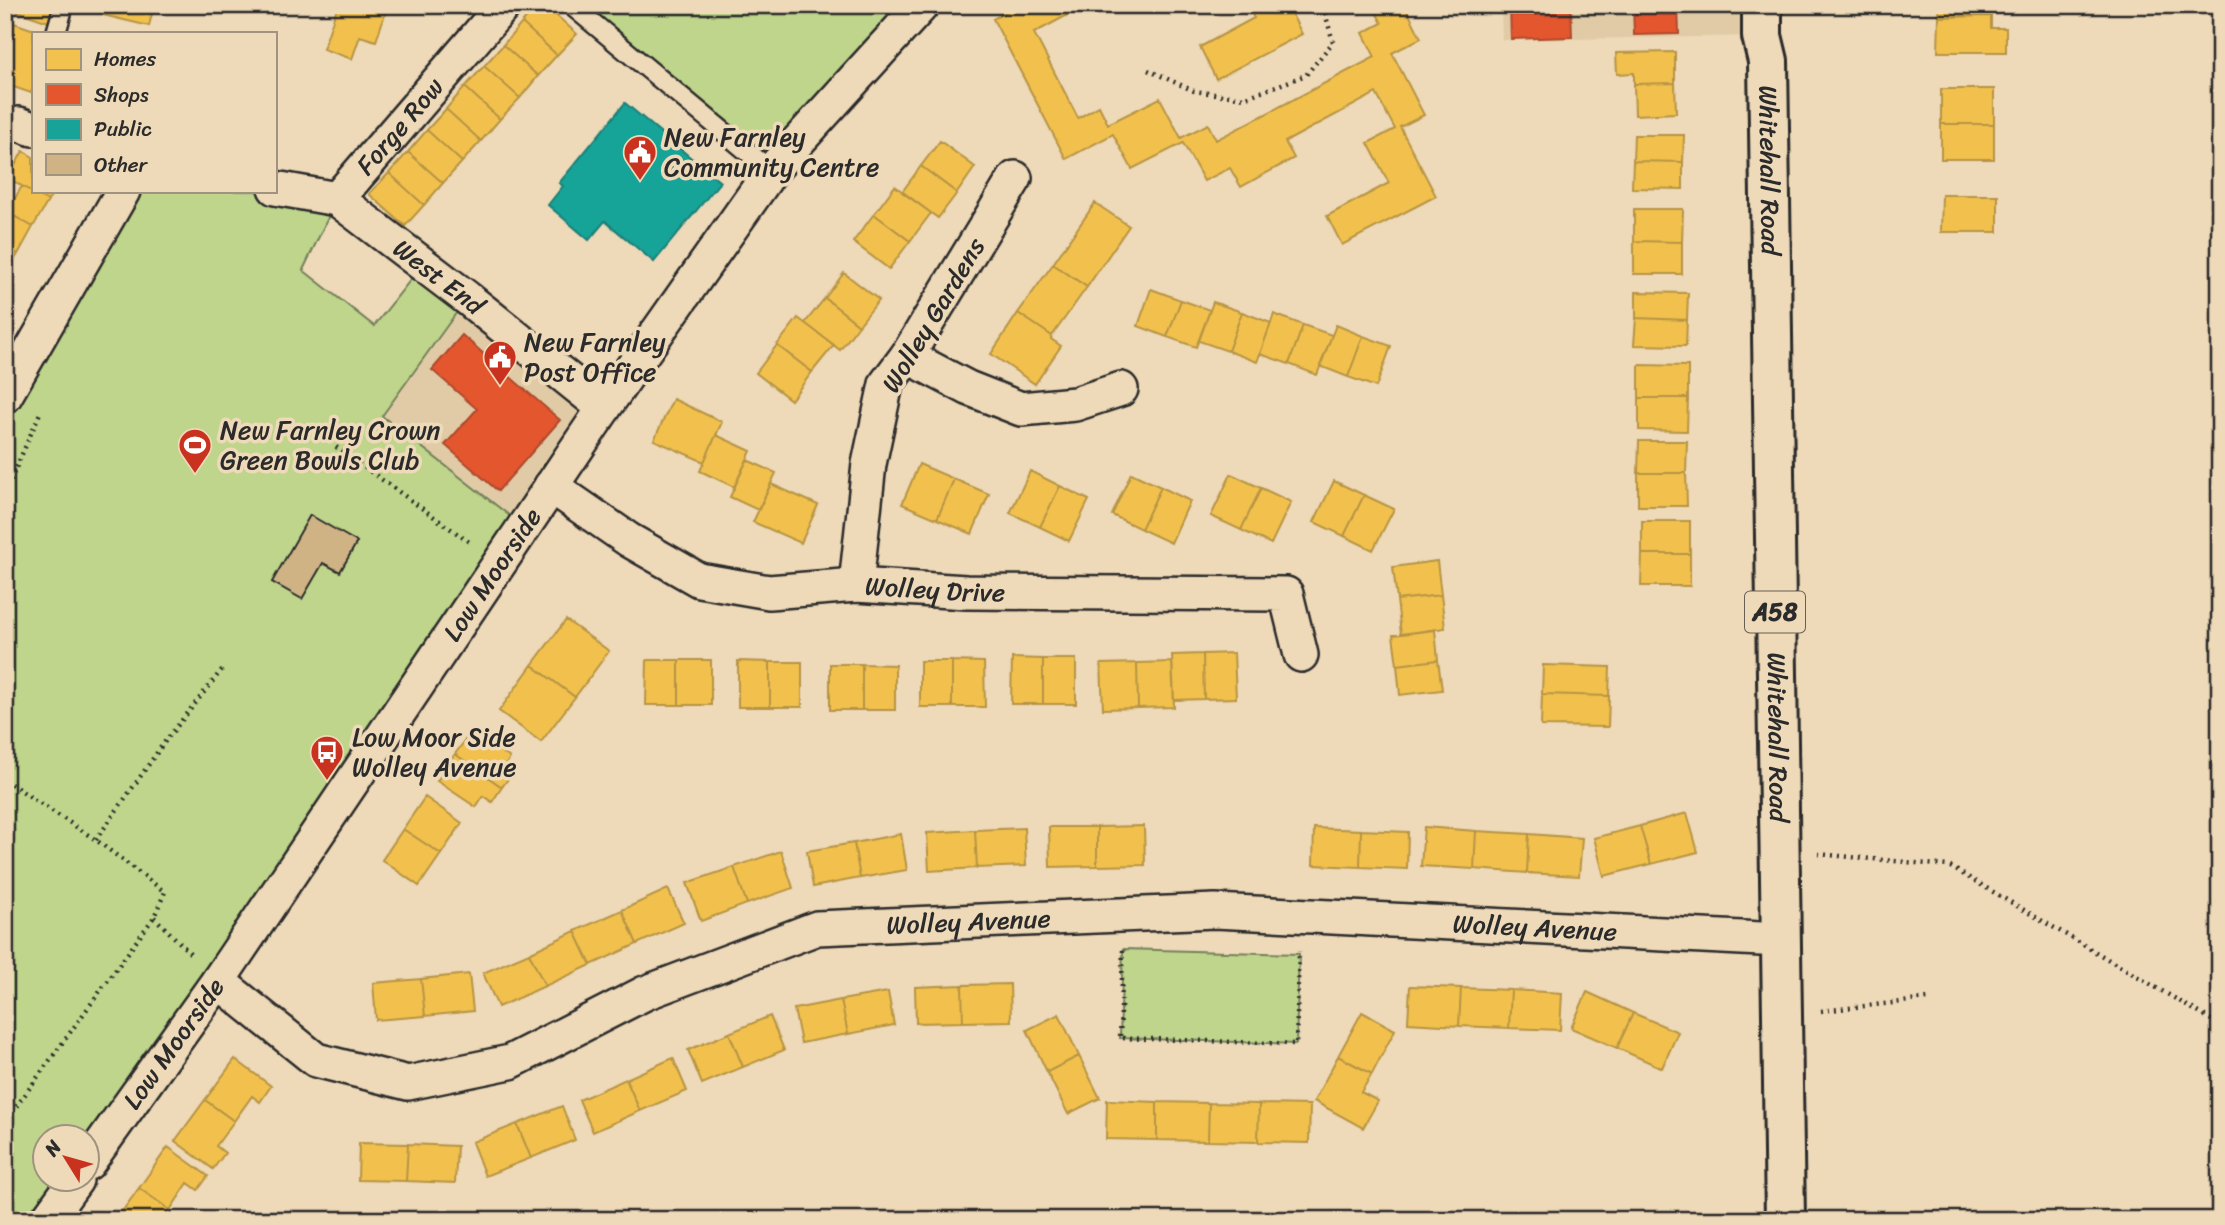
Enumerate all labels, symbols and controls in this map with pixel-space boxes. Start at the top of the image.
legend [32,32,276,192]
text: Homes [94,40,156,78]
street label: Forge Row [344,66,456,186]
text: Shops [94,76,149,114]
street label: Whitehall Road [1745,85,1794,258]
text: Public [94,110,152,148]
place label: New Farnley Community Centre [664,114,879,190]
public building icon: New Farnley Community Centre [621,133,659,182]
text: Other [94,146,149,184]
street label: West End [383,226,497,328]
street label: Wolley Gardens [868,227,998,402]
place label: New Farnley Post Office [524,319,666,395]
public building icon: New Farnley Post Office [481,338,519,387]
place label: New Farnley Crown Green Bowls Club [220,407,440,483]
sports icon: New Farnley Crown Green Bowls Club [176,426,214,475]
street label: Low Moorside [430,498,554,651]
street label: Wolley Drive [864,563,1005,615]
road number: A58 [1745,592,1805,632]
street label: Whitehall Road [1754,652,1802,825]
place label: Low Moor Side Wolley Avenue [352,714,517,790]
bus stop icon: Low Moor Side Wolley Avenue [308,733,346,782]
street label: Wolley Avenue [885,895,1052,948]
street label: Wolley Avenue [1452,900,1618,955]
street label: Low Moorside [110,967,237,1119]
north arrow [32,1124,102,1194]
text: N [35,1132,70,1164]

